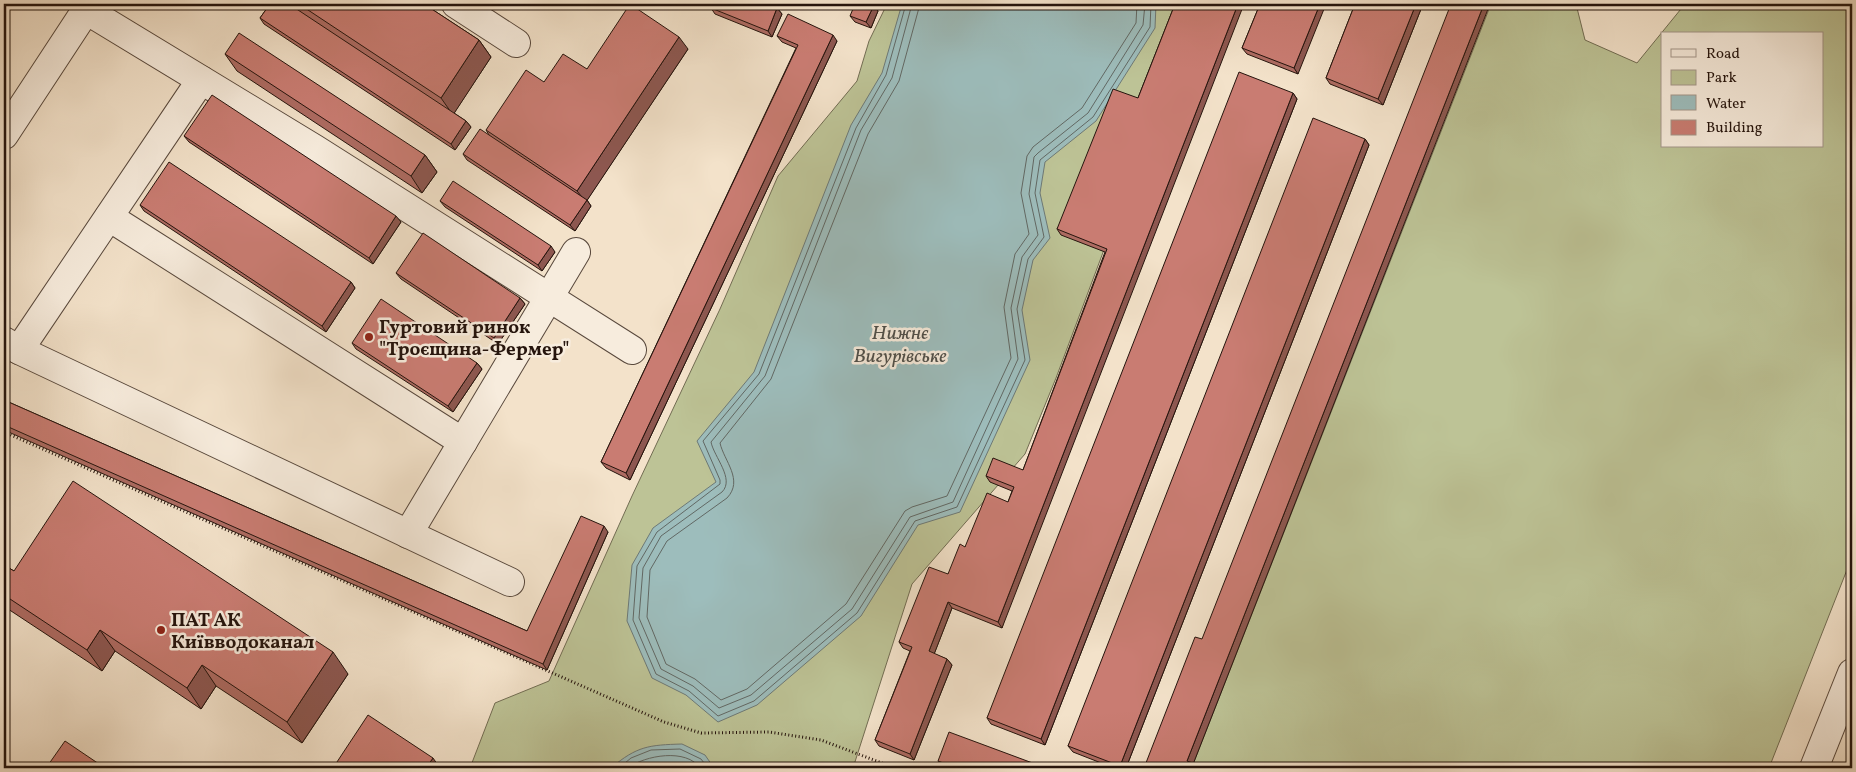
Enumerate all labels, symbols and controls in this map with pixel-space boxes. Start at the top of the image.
legend [1661,32,1824,148]
text: Road [1706,44,1740,65]
text: Park [1706,68,1737,89]
text: Water [1706,94,1746,115]
text: Building [1706,118,1763,139]
place label: Гуртовий ринок "Троєщина-Фермер" [379,315,569,363]
water label: Нижнє Вигурівське [854,320,947,371]
marker: Гуртовий ринок "Троєщина-Фермер" [363,331,375,343]
place label: ПАТ АК Київводоканал [171,608,314,656]
marker: ПАТ АК Київводоканал [155,624,167,636]

